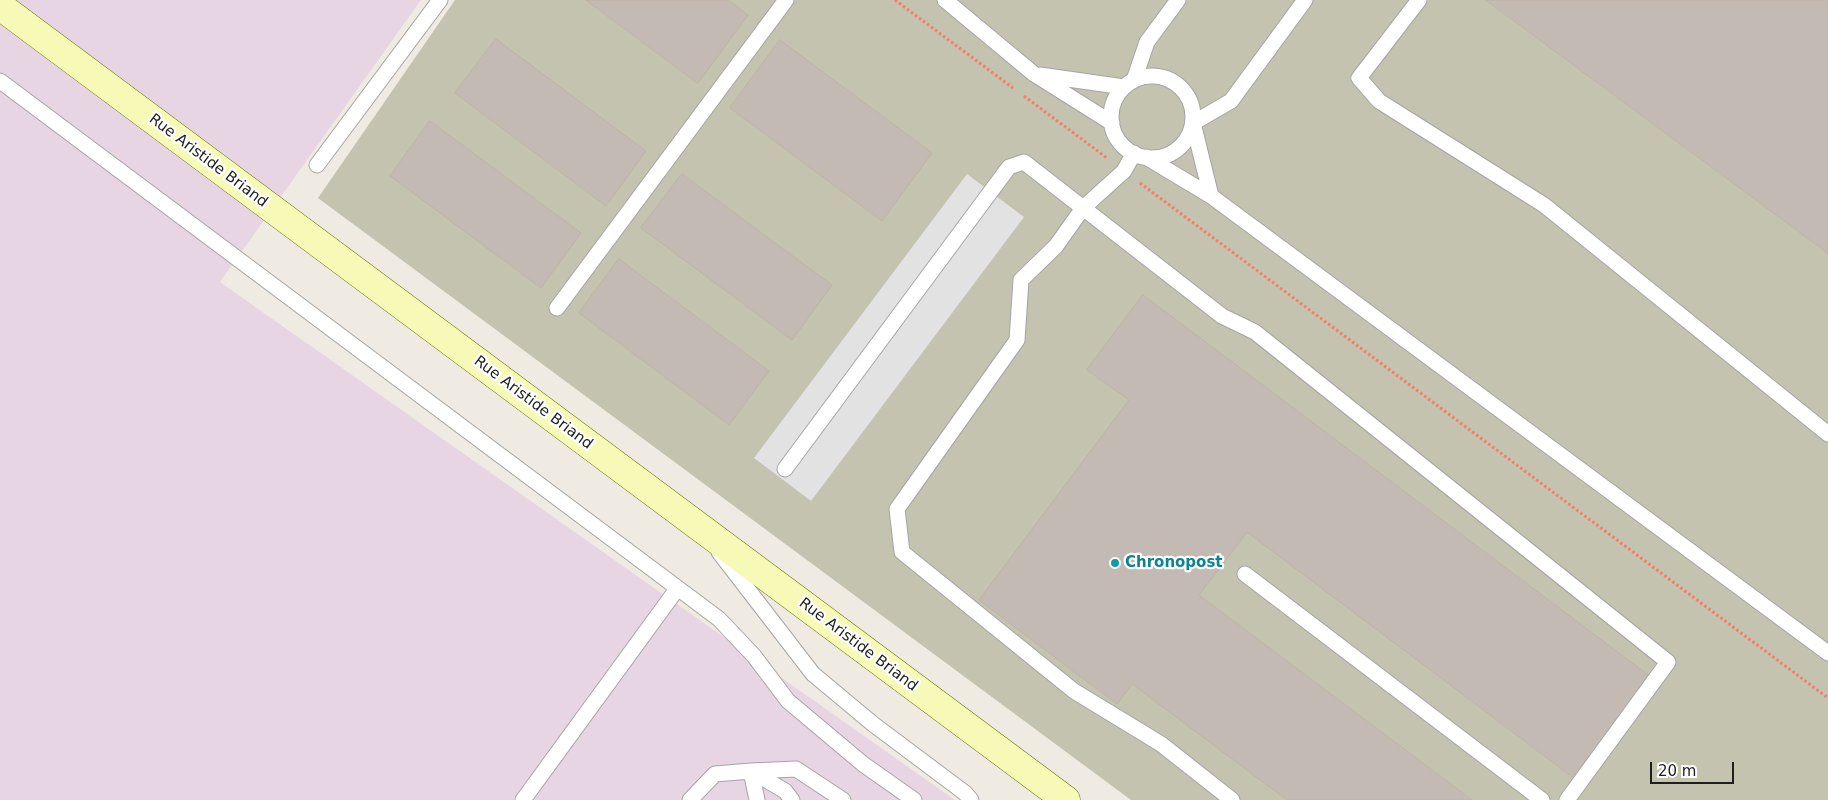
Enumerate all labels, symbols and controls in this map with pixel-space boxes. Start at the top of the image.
street label: Rue Aristide Briand [145,110,271,212]
street label: Rue Aristide Briand [470,352,596,454]
place label: Chronopost [1125,554,1223,572]
marker: Chronopost [1109,557,1121,569]
street label: Rue Aristide Briand [795,594,921,696]
scale bar [1653,752,1737,784]
text: 20 m [1658,762,1696,780]

